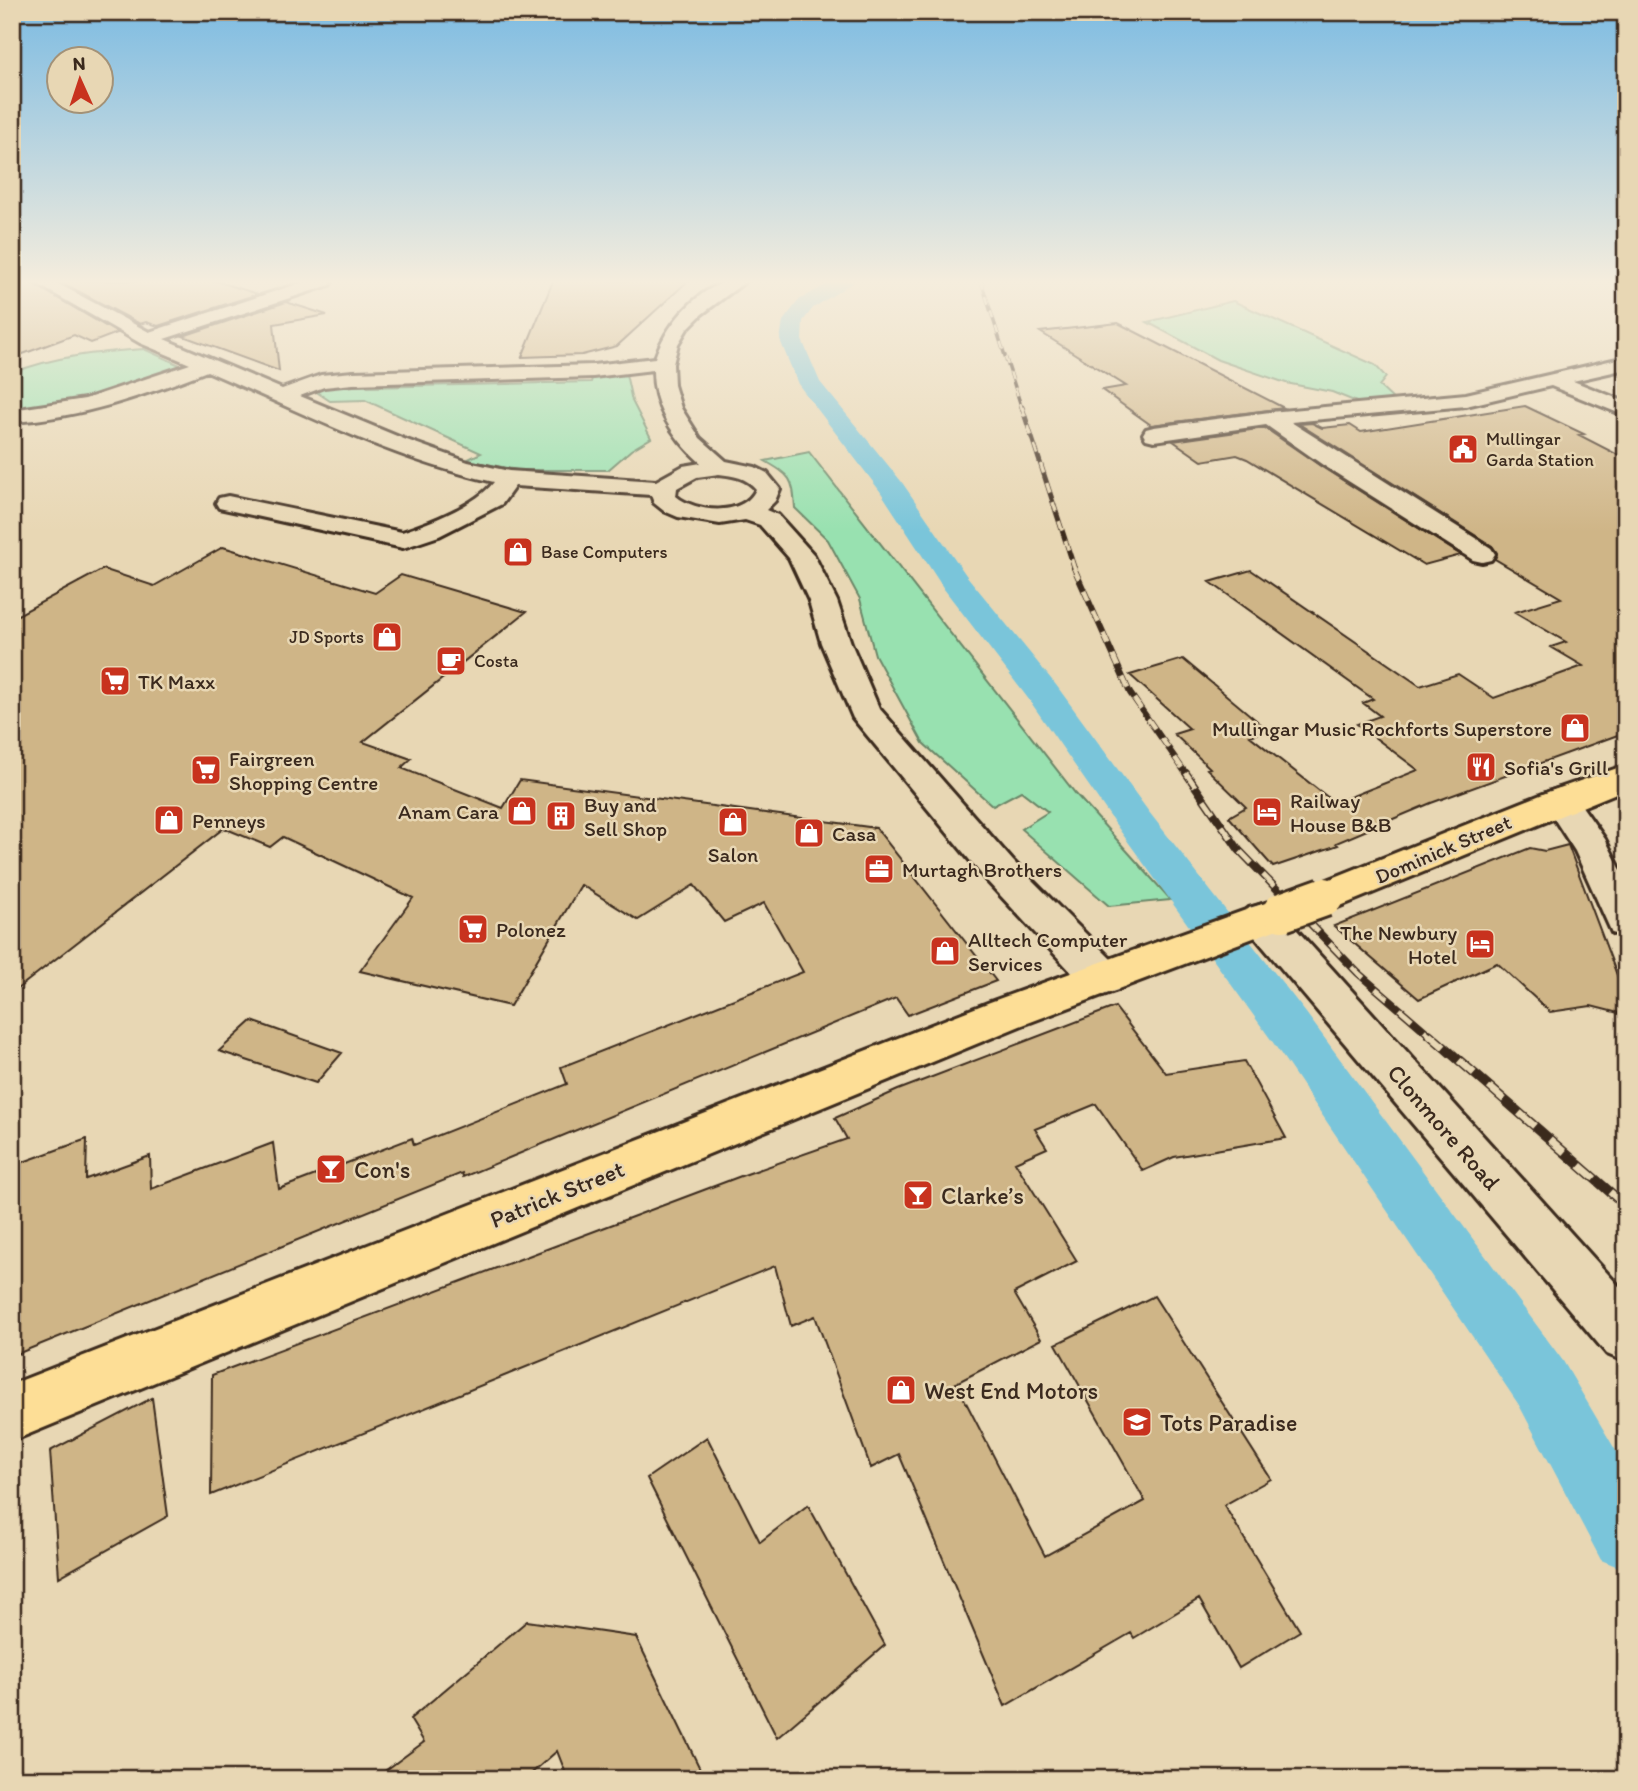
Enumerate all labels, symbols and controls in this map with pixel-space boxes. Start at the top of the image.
north arrow [46,46,116,116]
text: N [72,52,86,75]
place label: Mullingar Garda Station [1486,428,1594,471]
public building icon: Mullingar Garda Station [1446,432,1480,466]
shop icon: Base Computers [501,535,535,569]
place label: Base Computers [541,541,668,563]
shop icon: JD Sports [370,620,404,654]
place label: JD Sports [289,626,364,648]
cafe icon: Costa [434,644,468,678]
place label: Costa [474,650,519,672]
supermarket icon: TK Maxx [98,664,132,698]
place label: TK Maxx [138,669,215,694]
shop icon: Mullingar Music Rochforts Superstore [1558,711,1592,745]
place label: Mullingar Music Rochforts Superstore [1212,716,1552,741]
place label: Fairgreen Shopping Centre [229,746,378,795]
restaurant icon: Sofia's Grill [1464,750,1498,784]
supermarket icon: Fairgreen Shopping Centre [189,753,223,787]
place label: Sofia's Grill [1504,755,1608,780]
place label: Railway House B&B [1290,788,1392,837]
place label: Buy and Sell Shop [584,792,667,841]
shop icon: Anam Cara [505,794,539,828]
hotel icon: Railway House B&B [1250,795,1284,829]
place label: Anam Cara [398,799,499,824]
building icon: Buy and Sell Shop [544,799,578,833]
shop icon: Penneys [152,803,186,837]
shop icon: Salon [716,805,750,839]
place label: Penneys [192,808,266,833]
street label: Dominick Street [1371,809,1515,889]
shop icon: Casa [792,816,826,850]
place label: Casa [832,821,876,846]
place label: Salon [708,842,758,867]
office icon: Murtagh Brothers [862,852,896,886]
place label: Murtagh Brothers [902,857,1062,882]
supermarket icon: Polonez [456,912,490,946]
place label: Polonez [496,917,566,942]
place label: The Newbury Hotel [1340,920,1457,969]
place label: Alltech Computer Services [968,927,1128,976]
hotel icon: The Newbury Hotel [1463,927,1497,961]
shop icon: Alltech Computer Services [928,934,962,968]
street label: Clonmore Road [1381,1058,1507,1196]
bar icon: Con's [314,1152,348,1186]
street label: Patrick Street [486,1154,628,1234]
place label: Con's [354,1155,410,1184]
bar icon: Clarke’s [901,1178,935,1212]
place label: Clarke’s [941,1181,1024,1210]
shop icon: West End Motors [884,1373,918,1407]
place label: West End Motors [924,1376,1098,1405]
school or university icon: Tots Paradise [1120,1405,1154,1439]
place label: Tots Paradise [1160,1408,1297,1437]

